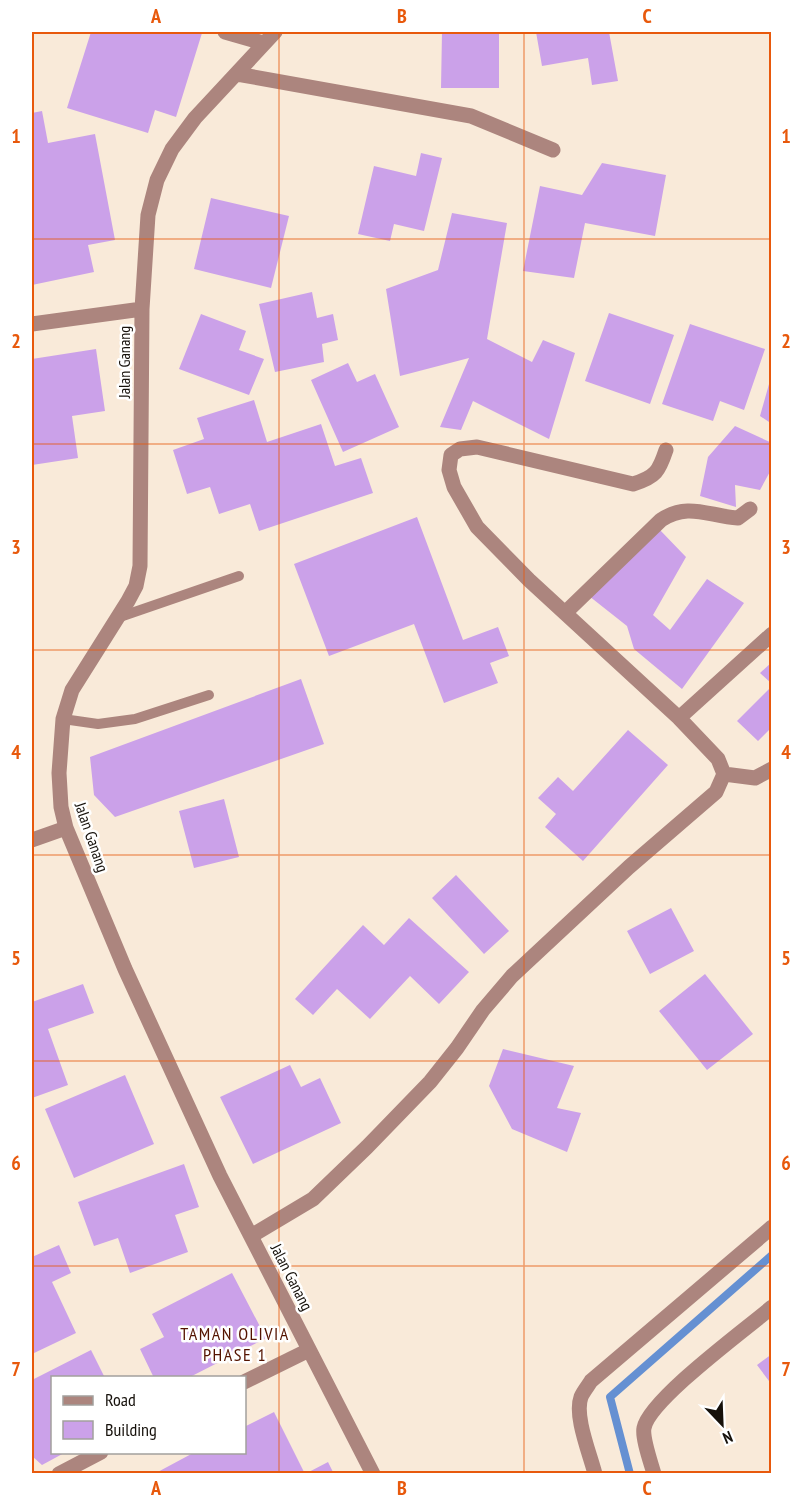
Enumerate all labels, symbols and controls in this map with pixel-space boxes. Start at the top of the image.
text: A [150,3,162,29]
text: B [397,3,407,29]
text: C [642,3,652,29]
text: 1 [11,123,21,149]
text: 1 [781,123,791,149]
street label: Jalan Ganang [114,326,134,399]
text: 2 [11,328,21,354]
text: 2 [781,328,791,354]
text: 3 [11,534,21,560]
text: 3 [781,534,791,560]
text: 4 [11,739,21,765]
text: 4 [781,739,791,765]
street label: Jalan Ganang [70,799,113,875]
text: 5 [11,945,21,971]
text: 5 [781,945,791,971]
text: 6 [11,1150,21,1176]
text: 6 [781,1150,791,1176]
street label: Jalan Ganang [266,1239,317,1314]
district label: TAMAN OLIVIA PHASE 1 [180,1322,290,1366]
text: 7 [11,1356,21,1382]
text: 7 [781,1356,791,1382]
legend [51,1376,246,1454]
text: Road [105,1388,136,1411]
north arrow [692,1394,752,1454]
text: Building [105,1418,157,1441]
text: N [720,1427,736,1449]
text: A [150,1475,162,1501]
text: B [397,1475,407,1501]
text: C [642,1475,652,1501]

